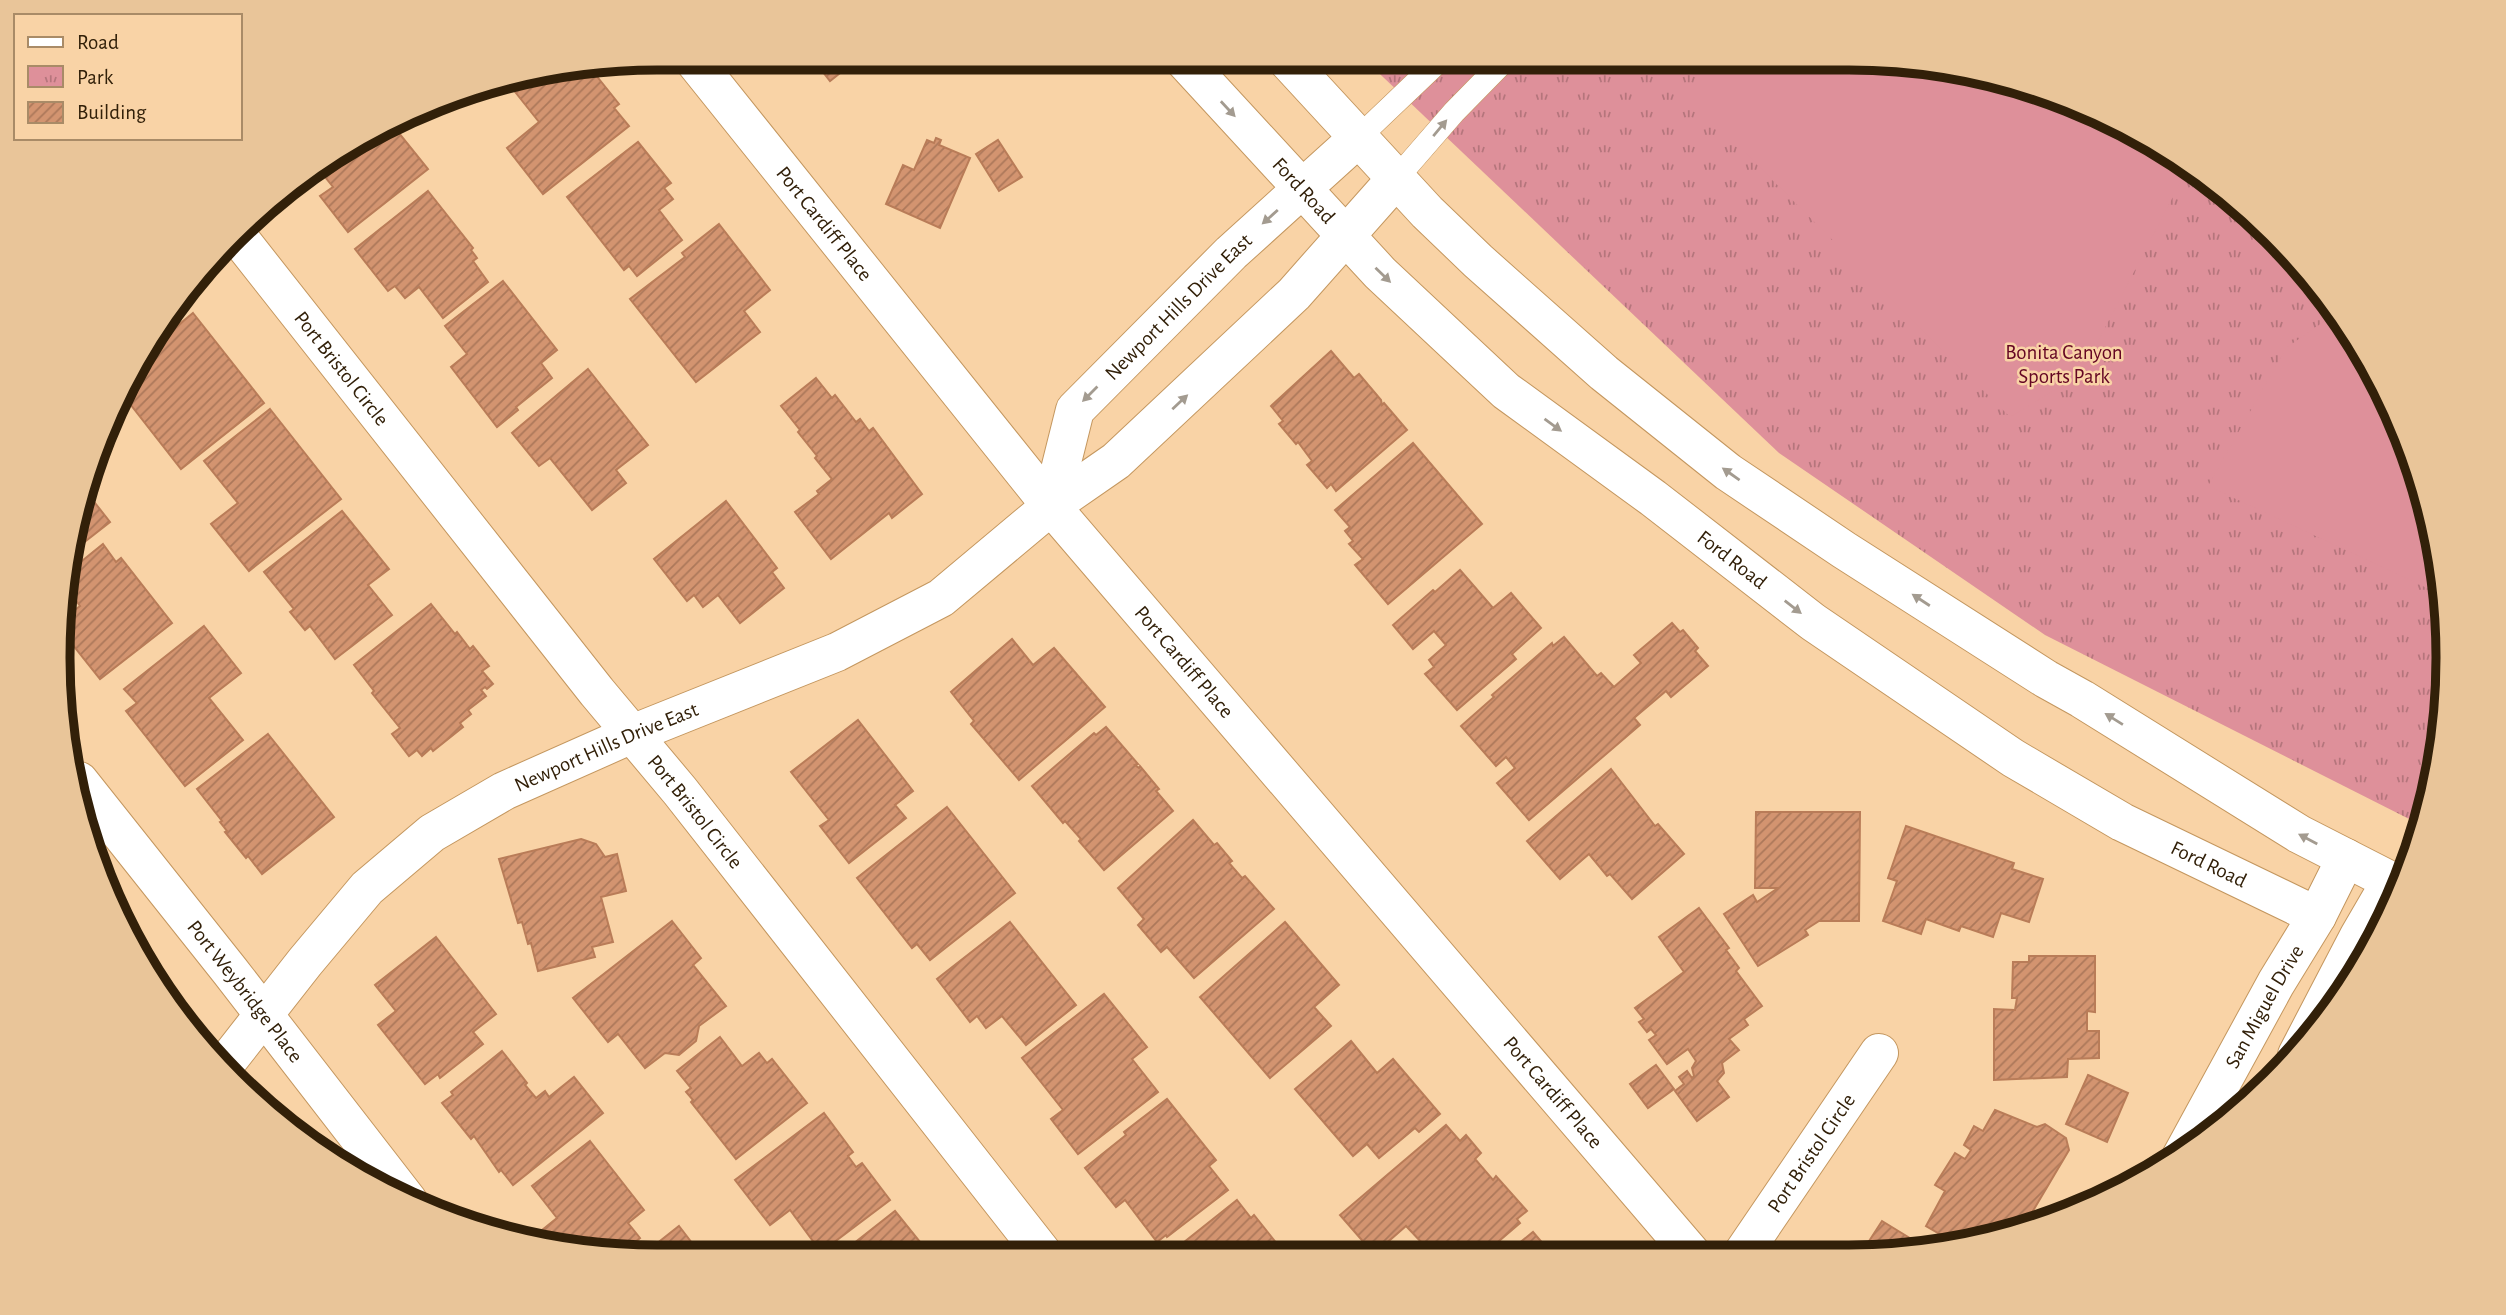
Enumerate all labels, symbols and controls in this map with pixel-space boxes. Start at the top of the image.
legend [14,14,242,140]
text: Road [77,32,119,53]
text: Park [77,67,114,88]
one-way arrow [1219,100,1235,117]
text: Building [77,102,147,123]
one-way arrow [1432,119,1448,137]
street label: Ford Road [1269,153,1339,228]
street label: Port Cardiff Place [773,162,877,285]
one-way arrow [1262,209,1279,225]
street label: Newport Hills Drive East [1101,229,1256,384]
one-way arrow [1374,267,1391,283]
street label: Port Bristol Circle [291,307,393,429]
park label: Bonita Canyon Sports Park [2005,342,2123,387]
one-way arrow [1083,385,1099,402]
one-way arrow [1171,394,1188,410]
one-way arrow [1544,418,1562,432]
one-way arrow [1722,467,1740,481]
street label: Ford Road [1694,526,1771,593]
one-way arrow [1911,593,1931,606]
one-way arrow [1784,600,1802,614]
street label: Port Cardiff Place [1131,602,1238,722]
street label: Newport Hills Drive East [511,698,701,796]
one-way arrow [2105,713,2124,726]
street label: Port Bristol Circle [644,751,747,872]
one-way arrow [2298,833,2318,844]
street label: Ford Road [2168,837,2250,891]
street label: Port Weybridge Place [183,916,307,1066]
street label: San Miguel Drive [2221,941,2307,1072]
street label: Port Cardiff Place [1500,1032,1607,1152]
street label: Port Bristol Circle [1763,1090,1859,1216]

